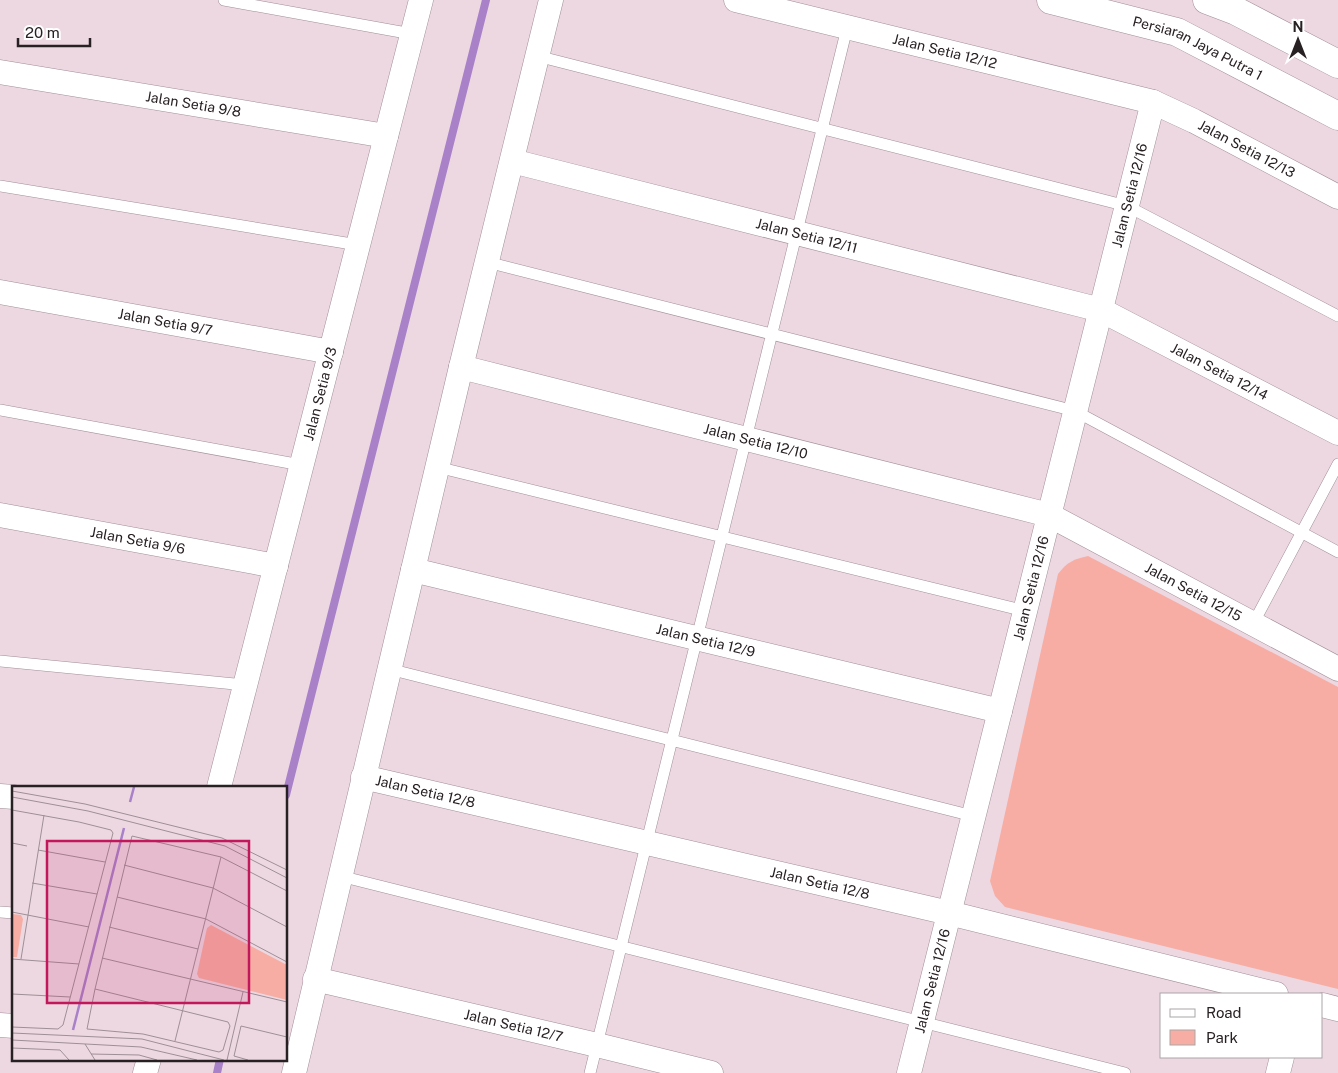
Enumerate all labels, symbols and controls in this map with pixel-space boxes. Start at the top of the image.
street label: Persiaran Jaya Putra 1 [1131,13,1265,83]
scale bar [18,15,90,47]
north arrow [1273,15,1323,65]
text: N [1293,19,1303,35]
text: 20 m [25,24,60,41]
street label: Jalan Setia 12/12 [891,31,999,72]
street label: Jalan Setia 9/8 [144,88,242,120]
street label: Jalan Setia 12/13 [1195,117,1298,181]
street label: Jalan Setia 12/16 [1109,141,1150,249]
street label: Jalan Setia 12/11 [754,215,859,256]
street label: Jalan Setia 9/7 [117,306,214,338]
street label: Jalan Setia 12/14 [1168,340,1271,403]
street label: Jalan Setia 9/3 [300,345,340,442]
street label: Jalan Setia 12/10 [702,420,810,462]
street label: Jalan Setia 9/6 [89,524,187,557]
street label: Jalan Setia 12/16 [1010,534,1052,642]
street label: Jalan Setia 12/15 [1142,560,1245,624]
street label: Jalan Setia 12/9 [654,621,757,660]
street label: Jalan Setia 12/8 [374,772,477,811]
inset map [12,786,288,1060]
street label: Jalan Setia 12/8 [768,864,871,902]
street label: Jalan Setia 12/16 [911,927,953,1035]
legend [1160,993,1323,1058]
text: Road [1206,1004,1242,1021]
street label: Jalan Setia 12/7 [463,1006,565,1045]
text: Park [1206,1029,1238,1046]

